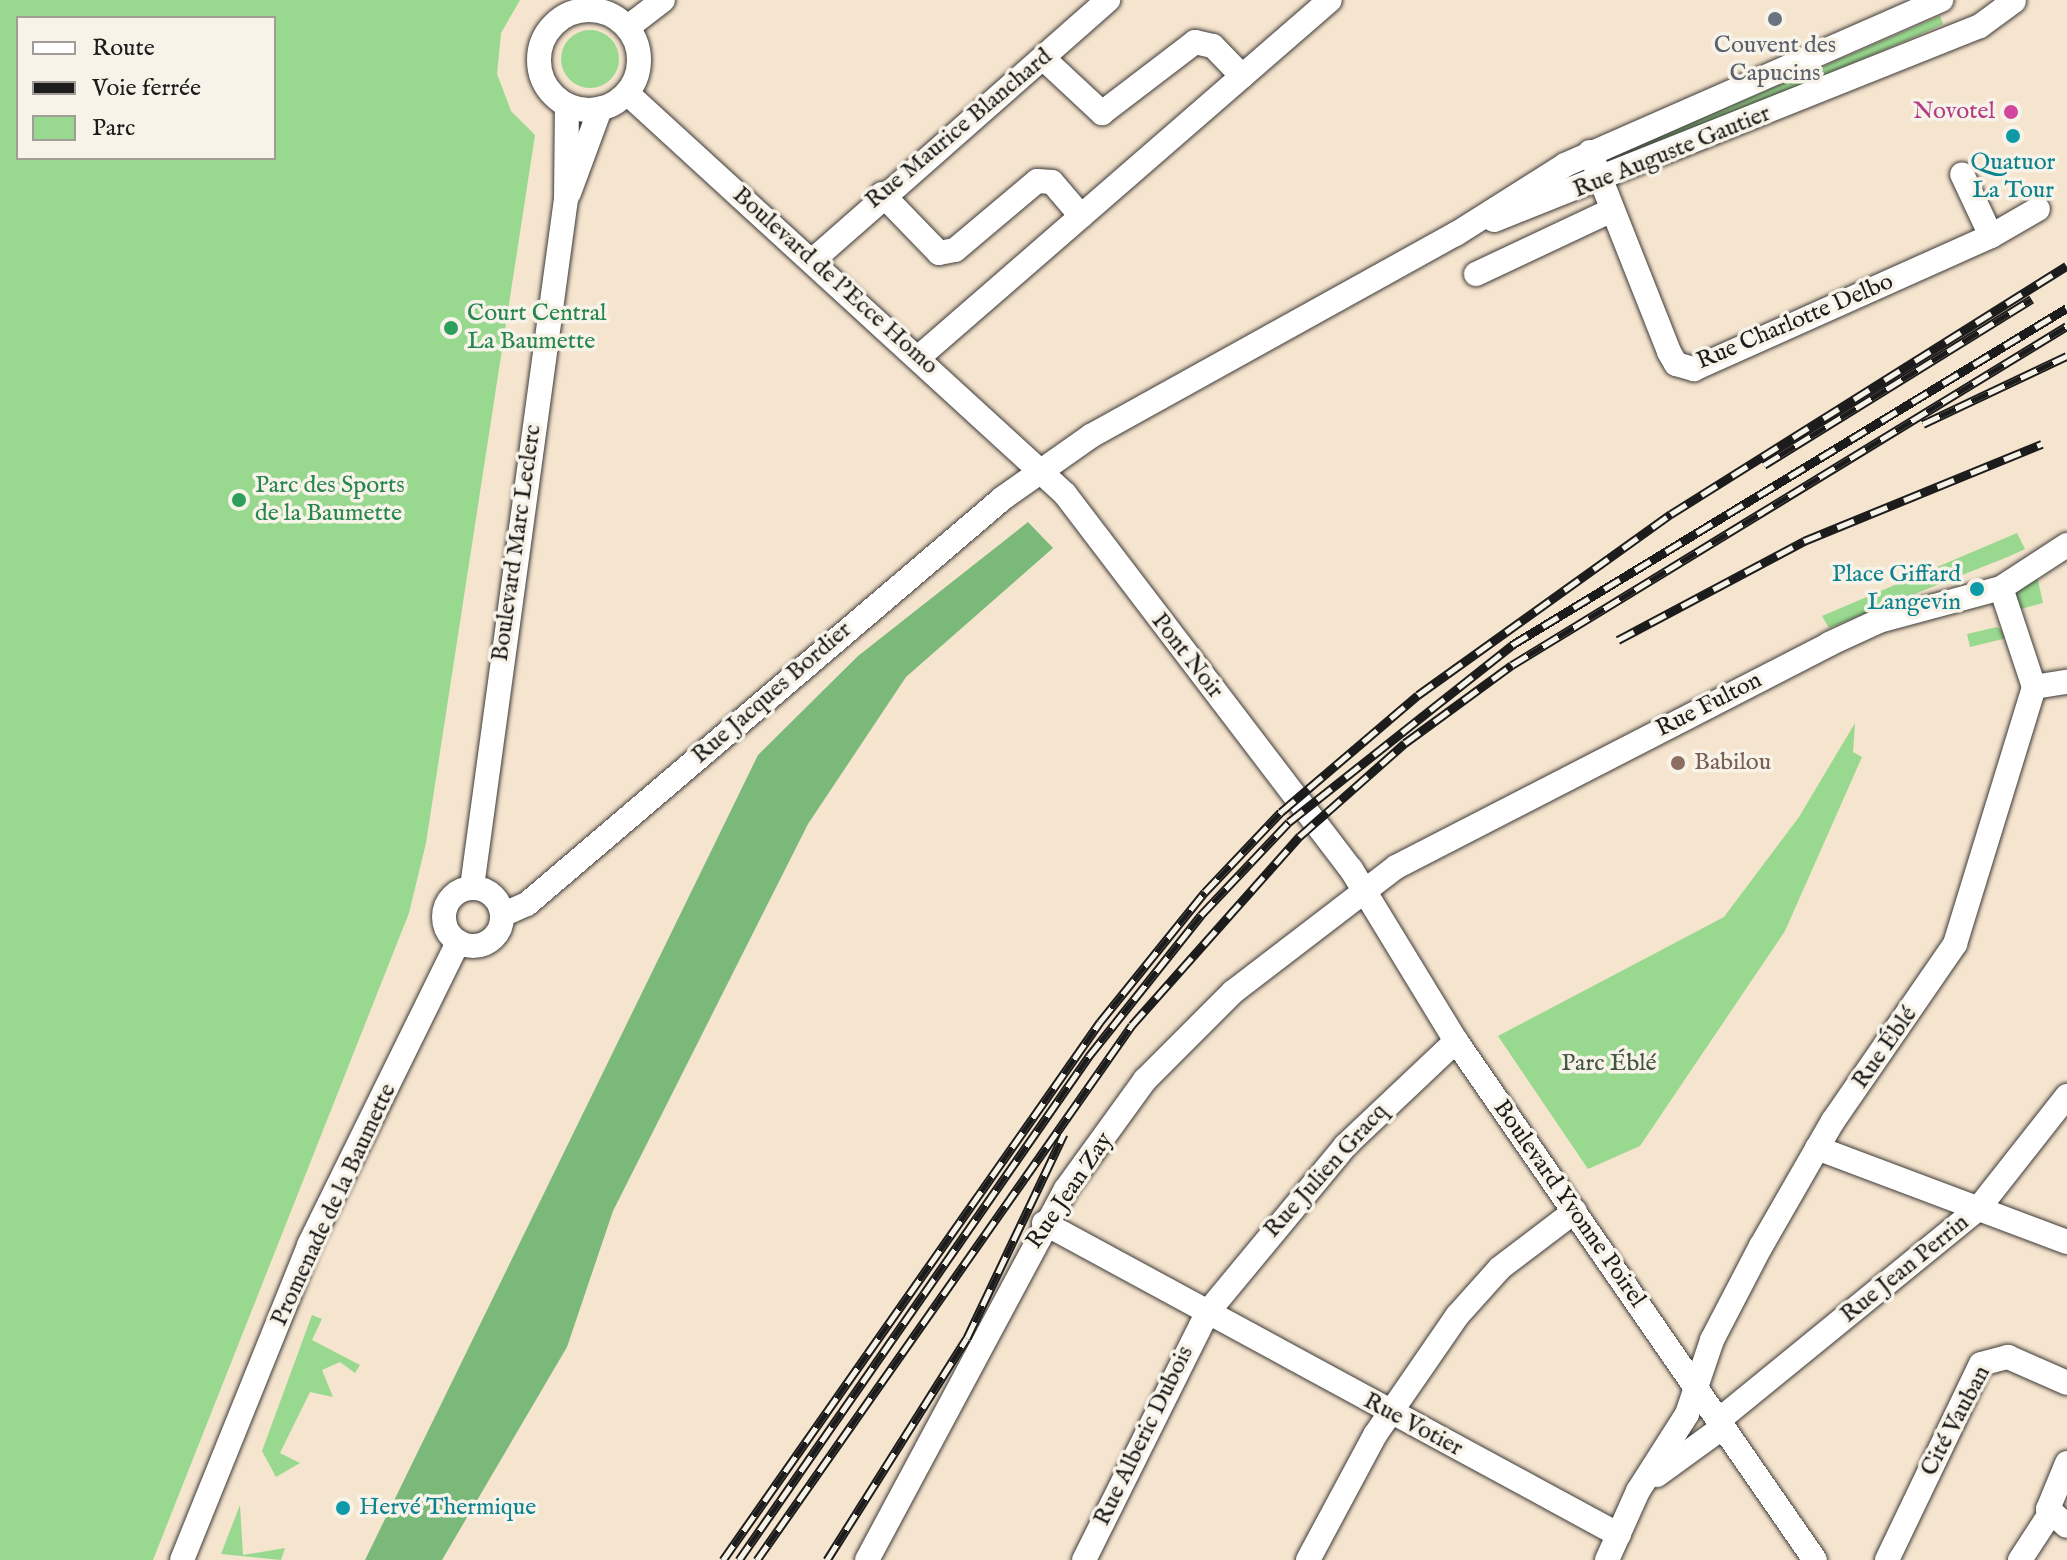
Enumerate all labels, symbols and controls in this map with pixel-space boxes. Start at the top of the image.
marker: Couvent des Capucins [1766,10,1784,28]
legend [16,16,276,160]
place label: Couvent des Capucins [1714,32,1836,88]
text: Route [92,33,155,64]
street label: Rue Maurice Blanchard [860,43,1058,215]
text: Voie ferrée [92,73,201,104]
place label: Novotel [1913,98,1995,126]
street label: Rue Auguste Gautier [1569,99,1775,205]
marker: Novotel [2002,103,2020,121]
text: Parc [92,113,135,144]
marker: Quatuor La Tour [2004,127,2022,145]
place label: Quatuor La Tour [1971,149,2055,205]
street label: Boulevard de l'Ecce Homo [726,181,944,381]
street label: Rue Charlotte Delbo [1692,268,1898,376]
place label: Court Central La Baumette [467,300,607,356]
marker: Court Central La Baumette [442,319,460,337]
street label: Boulevard Marc Leclerc [486,423,548,663]
place label: Parc des Sports de la Baumette [255,472,405,528]
marker: Parc des Sports de la Baumette [230,491,248,509]
place label: Place Giffard Langevin [1832,561,1961,617]
marker: Place Giffard Langevin [1968,580,1986,598]
street label: Pont Noir [1145,607,1229,705]
street label: Rue Jacques Bordier [686,616,858,770]
street label: Rue Fulton [1651,666,1767,744]
place label: Babilou [1694,749,1771,777]
marker: Babilou [1669,754,1687,772]
street label: Rue Éblé [1846,1001,1924,1095]
park label: Parc Éblé [1561,1050,1657,1078]
street label: Promenade de la Baumette [265,1079,403,1331]
street label: Boulevard Yvonne Poirel [1487,1095,1651,1313]
street label: Rue Julien Gracq [1258,1098,1394,1244]
street label: Rue Jean Zay [1021,1127,1119,1255]
street label: Rue Jean Perrin [1835,1208,1975,1330]
street label: Rue Alberic Dubois [1088,1341,1200,1531]
street label: Cité Vauban [1915,1361,1997,1481]
street label: Rue Votier [1358,1387,1468,1463]
place label: Hervé Thermique [359,1494,536,1522]
marker: Hervé Thermique [334,1499,352,1517]

